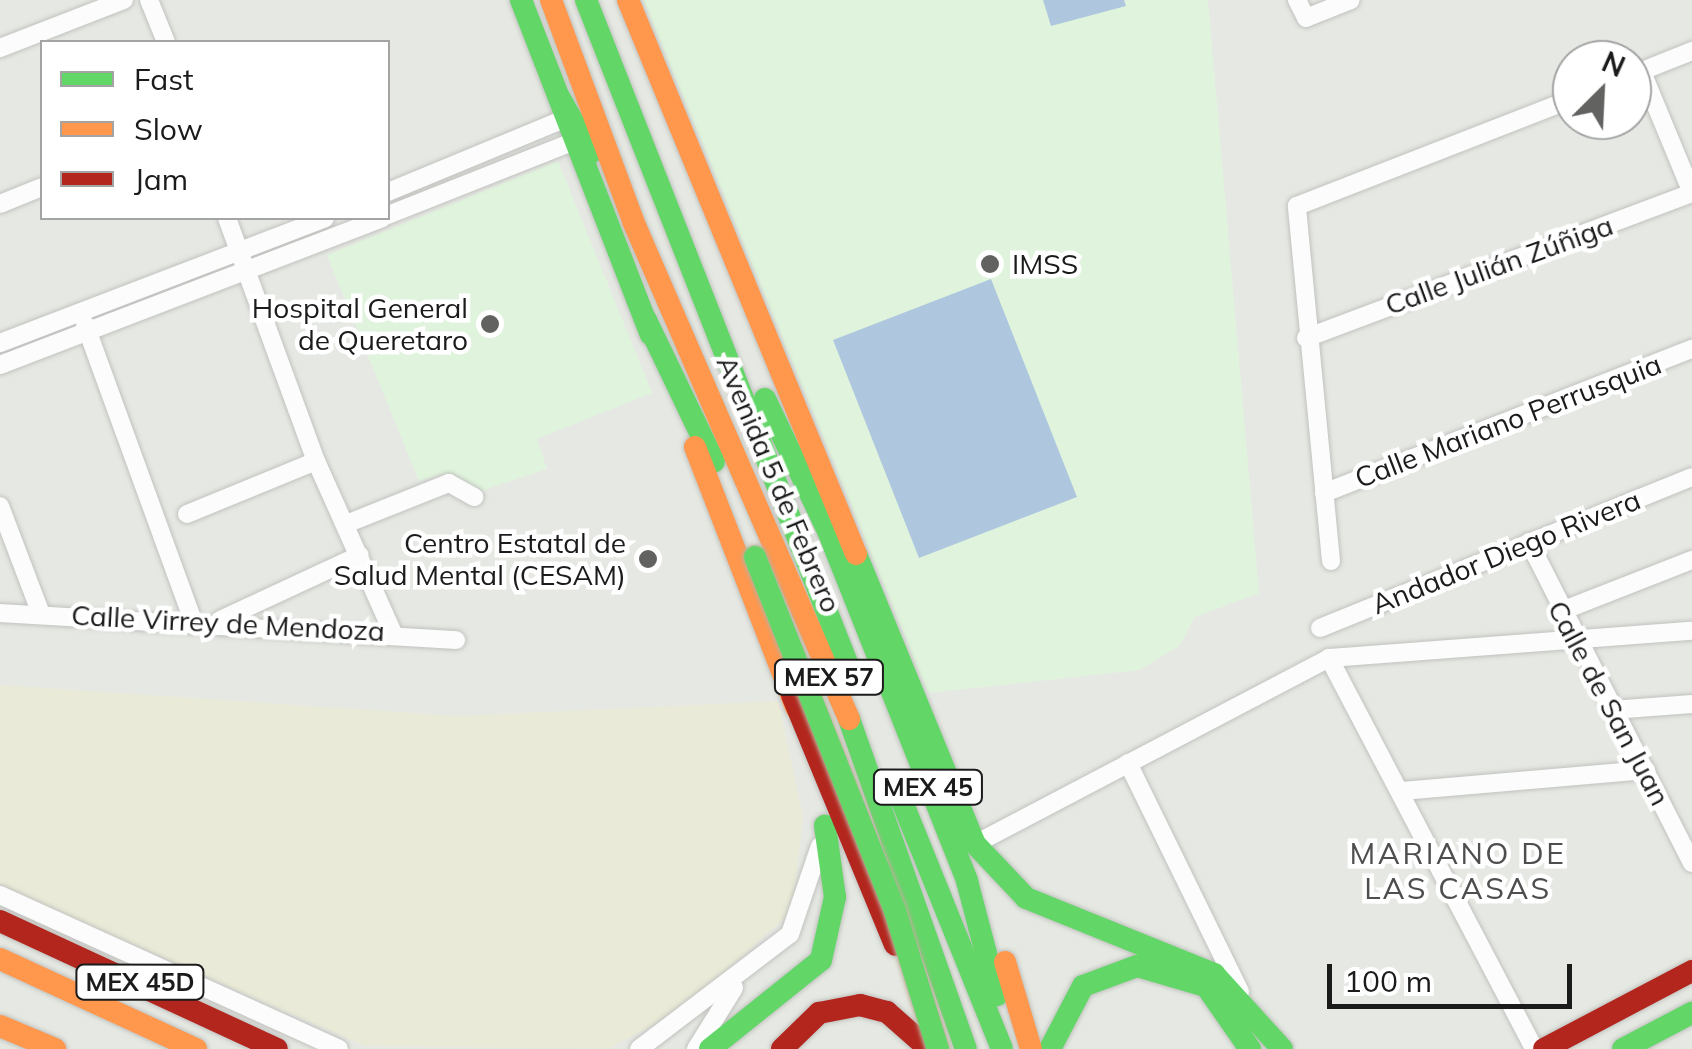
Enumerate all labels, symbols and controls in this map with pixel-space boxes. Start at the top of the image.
legend [40,40,390,220]
north arrow [1552,40,1652,140]
text: N [1597,44,1630,84]
text: Fast [134,60,194,98]
text: Slow [134,110,203,148]
text: Jam [134,160,188,198]
street label: Calle Julián Zúñiga [1381,208,1617,322]
place label: IMSS [1012,247,1078,281]
marker: IMSS [977,251,1003,277]
place label: Hospital General de Queretaro [252,291,468,357]
marker: Hospital General de Queretaro [477,311,503,337]
street label: Calle Mariano Perrusquia [1350,347,1666,495]
street label: Avenida 5 de Febrero [710,351,848,617]
street label: Andador Diego Rivera [1367,483,1645,621]
place label: Centro Estatal de Salud Mental (CESAM) [334,526,626,592]
marker: Centro Estatal de Salud Mental (CESAM) [635,546,661,572]
street label: Calle de San Juan [1541,595,1677,811]
street label: Calle Virrey de Mendoza [70,598,386,648]
road number: MEX 57 [772,657,886,697]
road number: MEX 45 [870,767,986,807]
district label: MARIANO DE LAS CASAS [1350,835,1566,906]
scale bar [1332,944,1577,1006]
road number: MEX 45D [75,962,205,1002]
text: 100 m [1344,962,1432,1000]

